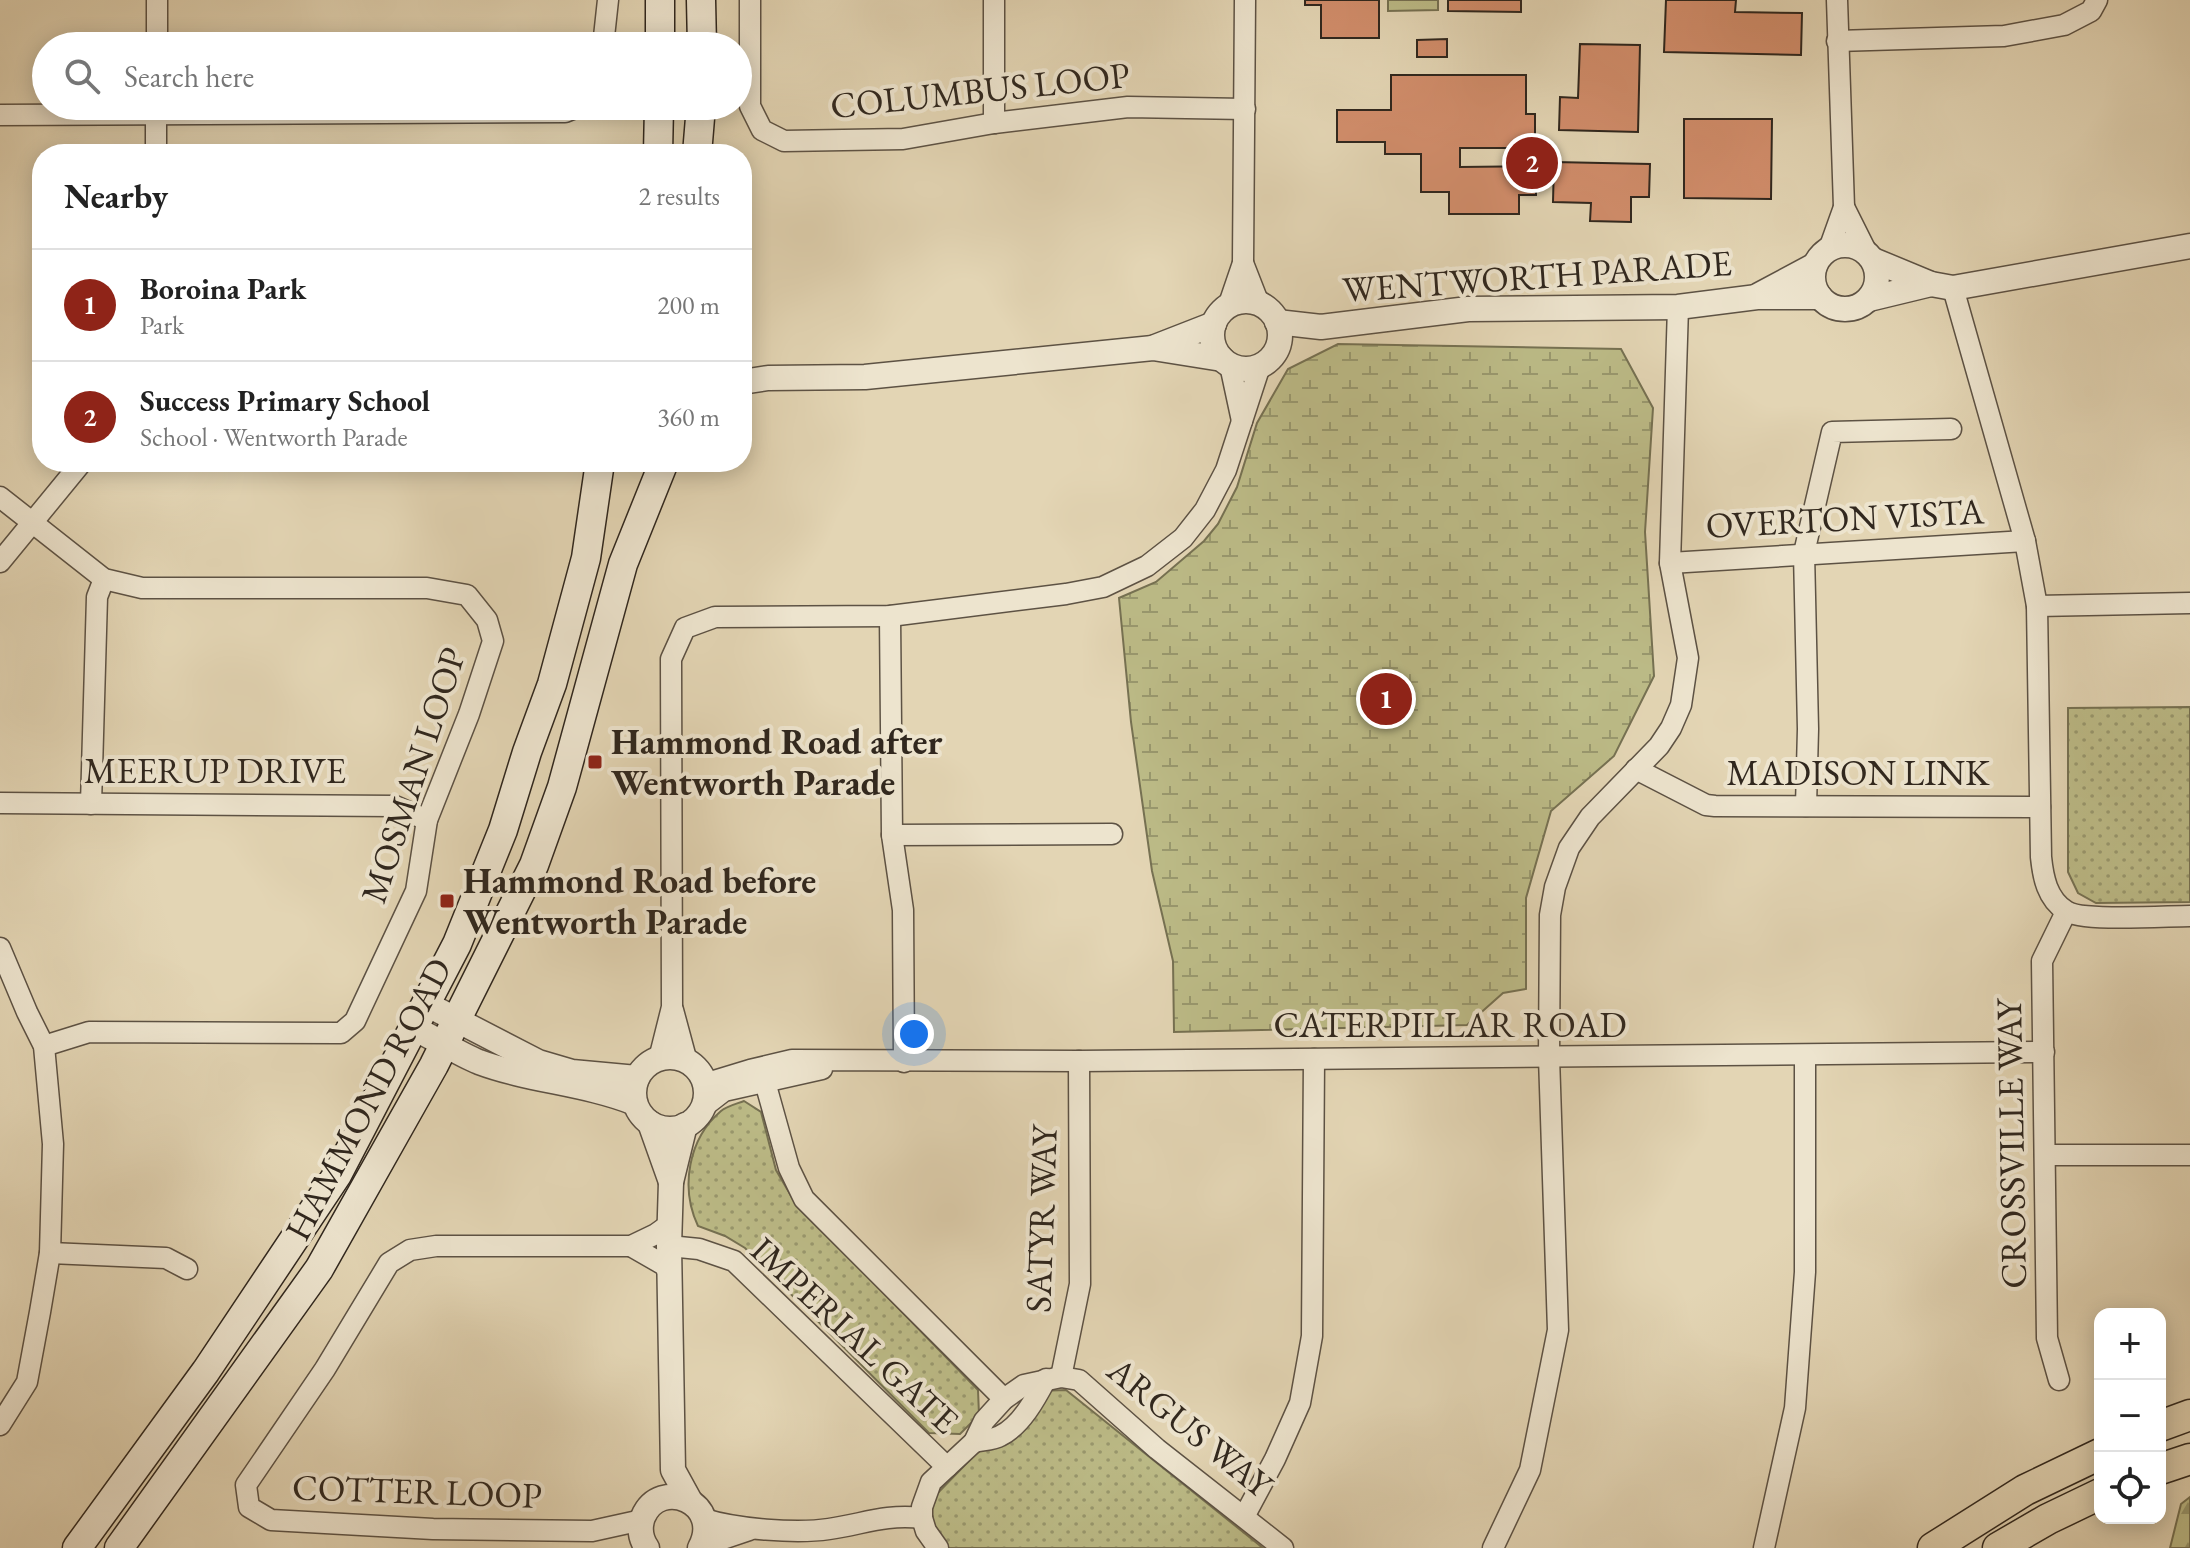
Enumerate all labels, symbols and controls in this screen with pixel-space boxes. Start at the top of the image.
search box [32,32,752,120]
street label: COLUMBUS LOOP [828,51,1132,129]
icon: search [60,54,104,98]
text: Search here [124,57,254,96]
pin: 2 [1506,133,1558,193]
text: Nearby [64,174,168,218]
text: 2 results [639,179,720,213]
street label: WENTWORTH PARADE [1341,239,1733,313]
text: Boroina Park [140,269,306,308]
text: 1 [83,288,97,322]
text: 200 m [657,288,720,322]
text: Park [140,308,184,342]
text: Success Primary School [140,381,430,420]
text: 2 [83,400,97,434]
text: 360 m [657,400,720,434]
text: School · Wentworth Parade [140,420,408,454]
street label: OVERTON VISTA [1705,487,1986,549]
street label: MOSMAN LOOP [350,641,476,909]
pin: 1 [1360,669,1412,729]
place label: Hammond Road after Wentworth Parade [611,718,942,806]
street label: MEERUP DRIVE [84,747,346,794]
street label: MADISON LINK [1727,749,1990,796]
marker: Hammond Road after Wentworth Parade [586,753,604,771]
place label: Hammond Road before Wentworth Parade [463,857,816,945]
marker: Hammond Road before Wentworth Parade [438,892,456,910]
street label: HAMMOND ROAD [274,950,462,1248]
street label: CROSSVILLE WAY [1985,997,2037,1289]
street label: CATERPILLAR ROAD [1273,1001,1627,1048]
your location [894,1014,934,1054]
street label: SATYR WAY [1014,1122,1068,1313]
street label: IMPERIAL GATE [741,1226,969,1444]
map controls [2094,1308,2166,1524]
button: + [2094,1308,2166,1380]
street label: ARGUS WAY [1097,1346,1284,1509]
button: − [2094,1380,2166,1452]
button: locate [2094,1452,2166,1524]
street label: COTTER LOOP [291,1463,543,1519]

